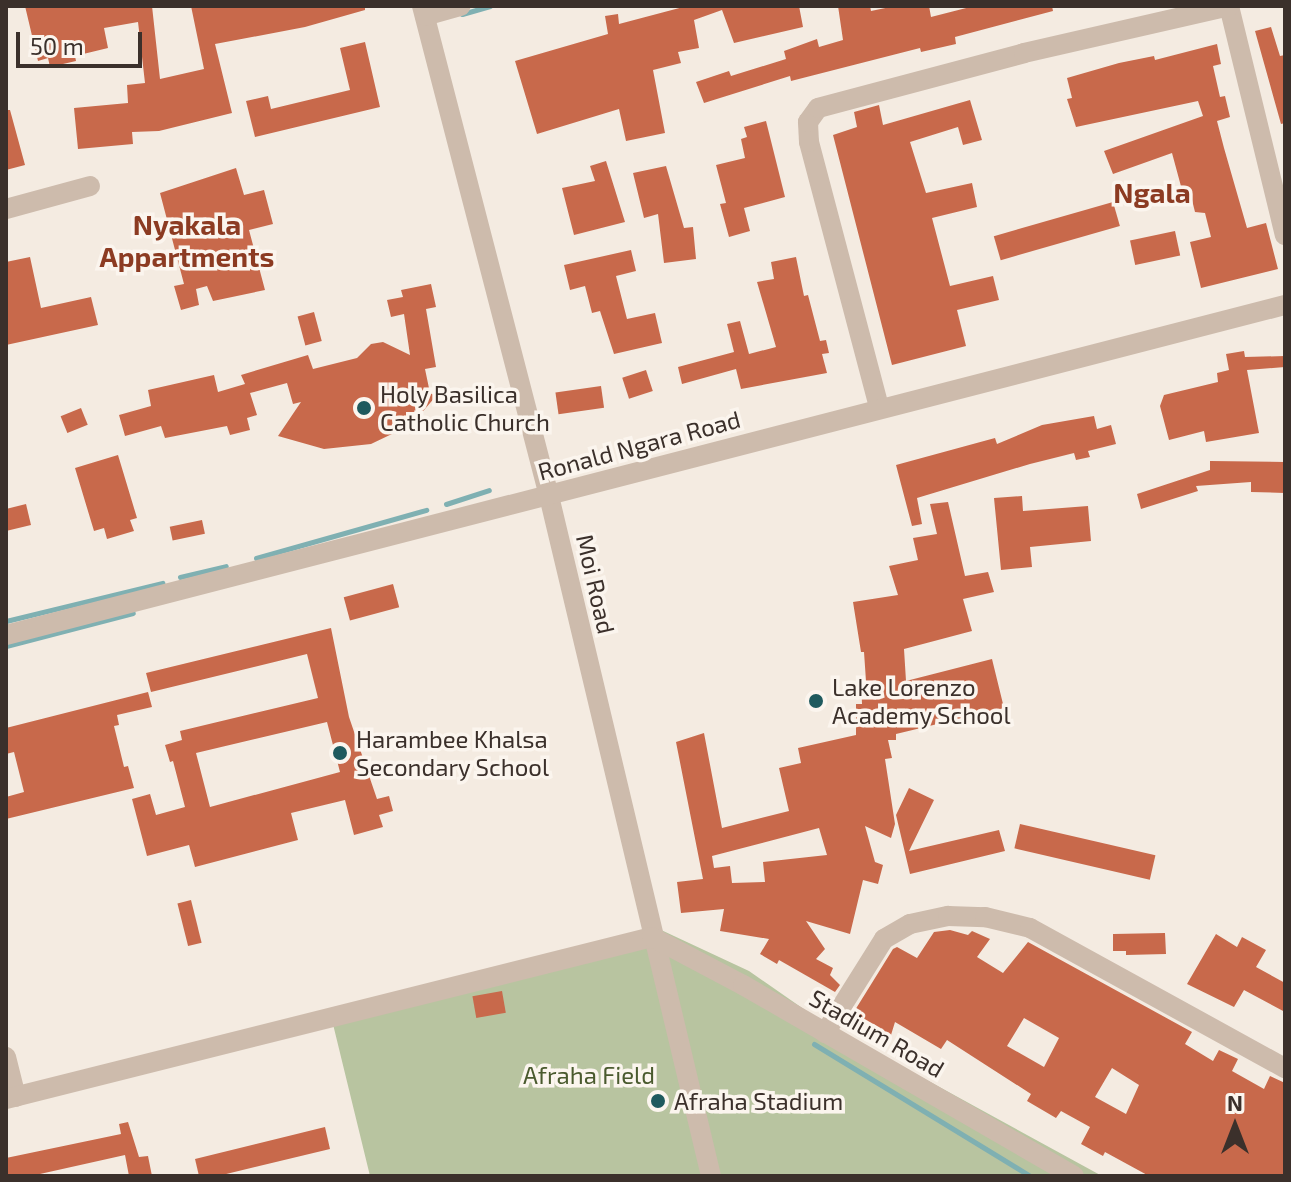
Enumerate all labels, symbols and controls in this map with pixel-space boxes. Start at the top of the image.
scale bar [20,16,146,66]
text: 50 m [30,31,84,60]
district label: Ngala [1113,175,1191,209]
district label: Nyakala Appartments [100,207,274,273]
place label: Holy Basilica Catholic Church [380,380,550,436]
marker: Holy Basilica Catholic Church [355,399,373,417]
street label: Ronald Ngara Road [535,404,743,486]
street label: Moi Road [571,531,621,637]
place label: Lake Lorenzo Academy School [832,673,1011,729]
marker: Lake Lorenzo Academy School [807,692,825,710]
place label: Harambee Khalsa Secondary School [356,725,550,781]
marker: Harambee Khalsa Secondary School [331,744,349,762]
street label: Stadium Road [805,983,949,1083]
park label: Afraha Field [523,1061,655,1089]
north arrow [1195,1086,1275,1166]
place label: Afraha Stadium [674,1087,843,1115]
text: N [1227,1089,1243,1115]
marker: Afraha Stadium [649,1092,667,1110]

